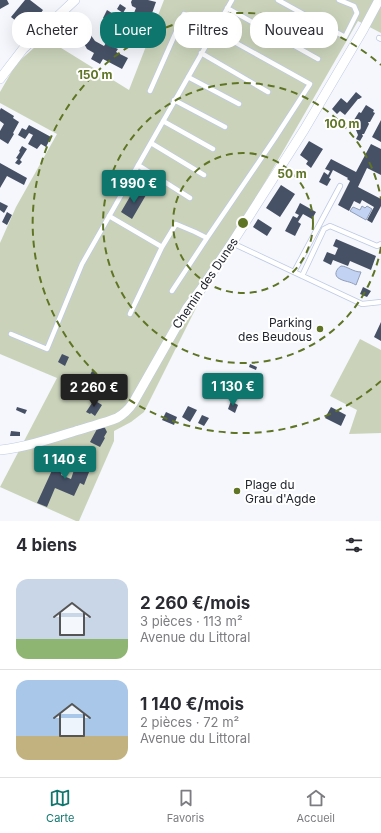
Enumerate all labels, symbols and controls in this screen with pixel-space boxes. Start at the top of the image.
chip: Acheter [12,12,92,48]
chip: Louer [100,12,166,48]
chip: Filtres [174,12,242,48]
chip: Nouveau [250,12,338,48]
text: 150 m [78,67,112,82]
text: 100 m [324,116,360,131]
text: 50 m [277,166,307,181]
pin: 1 990 € [97,170,171,204]
text: 1 990 € [111,175,157,191]
centre of rings [236,216,250,230]
street label: Chemin des Dunes [169,234,241,332]
place label: Parking des Beudous [238,315,312,344]
marker: Parking des Beudous [315,324,325,334]
pin: 1 130 € [196,373,270,407]
pin: 2 260 € [57,374,131,408]
text: 1 130 € [211,378,255,394]
text: 2 260 € [70,379,118,395]
pin: 1 140 € [28,446,102,480]
text: 1 140 € [43,451,87,467]
place label: Plage du Grau d'Agde [245,477,316,506]
marker: Plage du Grau d'Agde [232,486,242,496]
icon: filters [343,534,365,556]
text: 4 biens [16,535,77,555]
text: 2 260 €/mois [140,593,250,613]
icon: home [48,595,96,643]
text: 3 pièces · 113 m² [140,613,243,629]
text: Avenue du Littoral [140,629,250,645]
text: 1 140 €/mois [140,694,244,714]
icon: home [48,696,96,744]
text: 2 pièces · 72 m² [140,714,239,730]
text: Avenue du Littoral [140,730,250,746]
tab: Carte [46,787,75,825]
tab: Favoris [167,787,204,825]
tab: Accueil [297,787,335,825]

